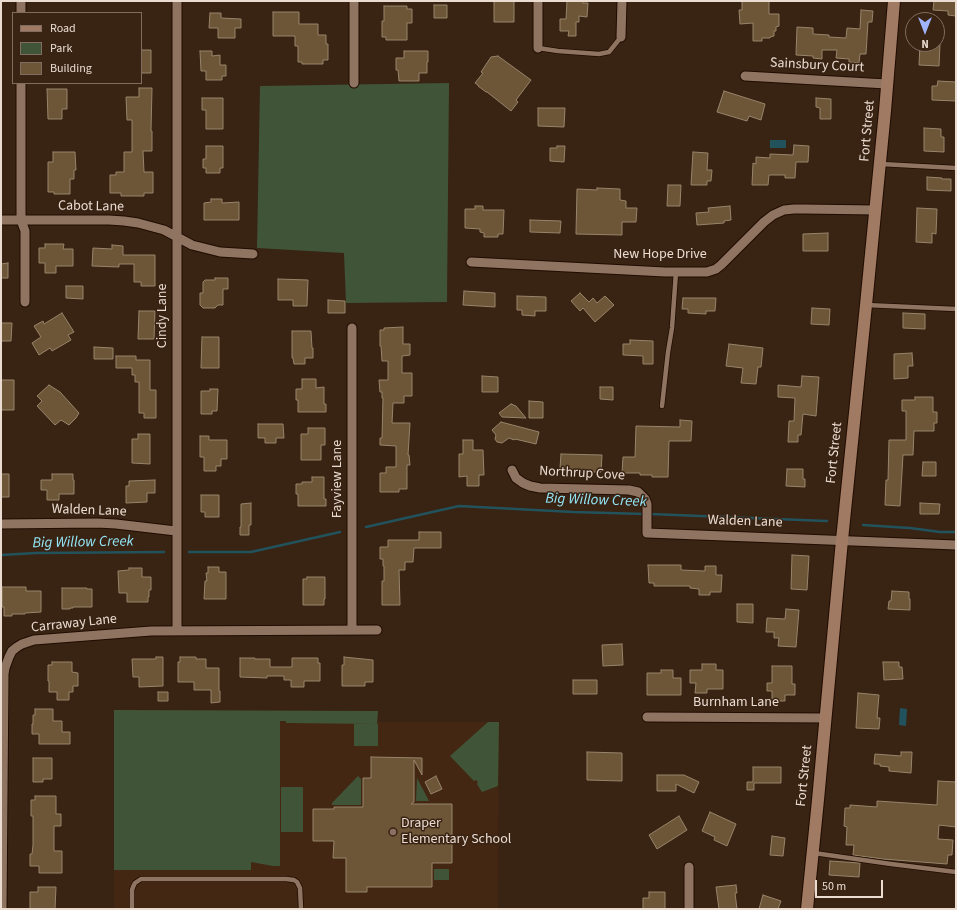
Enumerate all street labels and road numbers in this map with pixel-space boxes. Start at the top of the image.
street label: Sainsbury Court [770,55,864,77]
street label: Fort Street [857,99,879,163]
street label: Cabot Lane [58,198,124,216]
street label: New Hope Drive [613,247,707,263]
street label: Cindy Lane [155,284,171,348]
street label: Fort Street [823,421,847,485]
street label: Fayview Lane [330,440,346,518]
street label: Northrup Cove [539,463,625,485]
street label: Walden Lane [51,501,127,521]
street label: Walden Lane [707,512,783,532]
street label: Carraway Lane [30,611,118,637]
street label: Burnham Lane [693,695,779,711]
street label: Fort Street [793,744,817,808]

